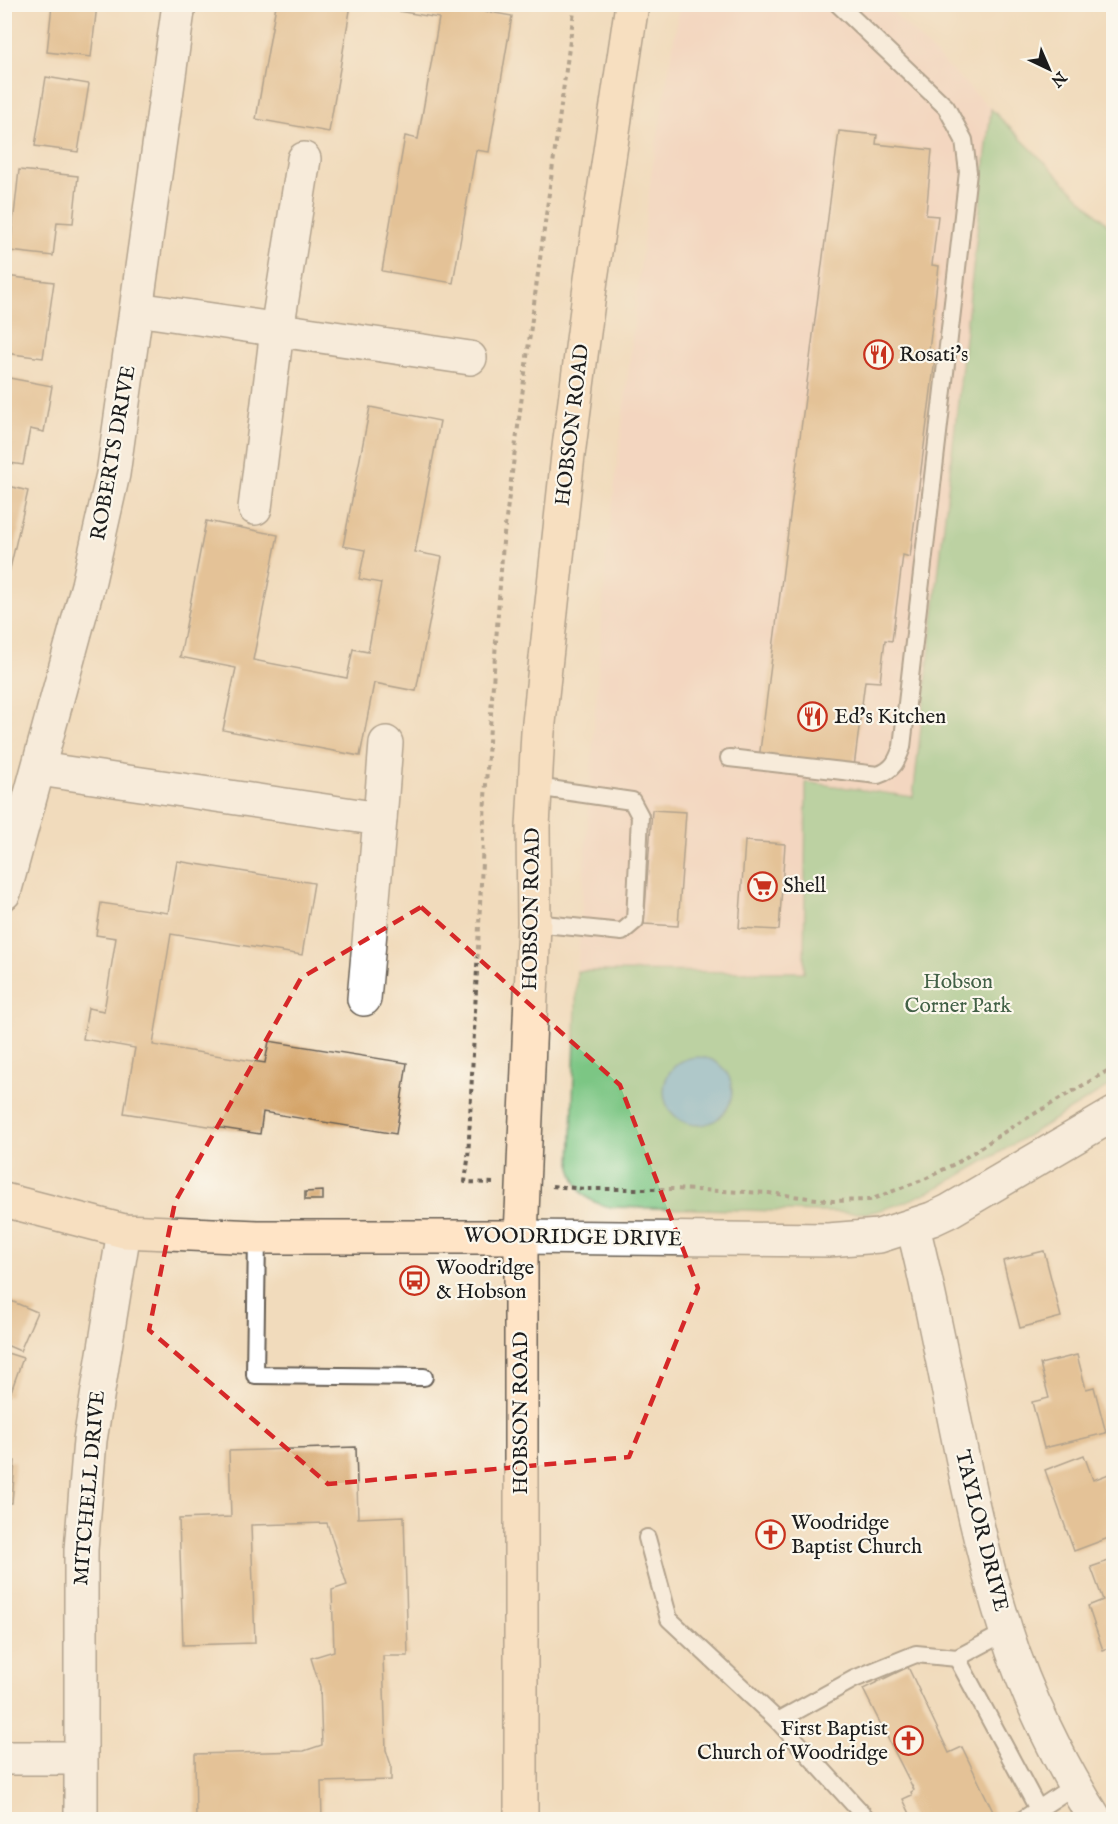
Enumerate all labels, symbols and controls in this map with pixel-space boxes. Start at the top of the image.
north arrow [1019,39,1079,99]
text: N [1046,66,1071,90]
restaurant icon: Rosati's [862,339,894,371]
street label: HOBSON ROAD [550,342,596,508]
place label: Rosati's [899,342,969,369]
street label: ROBERTS DRIVE [85,363,143,543]
restaurant icon: Ed's Kitchen [797,701,829,733]
place label: Ed's Kitchen [834,704,946,731]
street label: HOBSON ROAD [517,827,547,991]
supermarket icon: Shell [746,870,778,902]
place label: Shell [783,873,826,900]
park label: Hobson Corner Park [904,969,1012,1020]
street label: WOODRIDGE DRIVE [464,1223,682,1253]
place label: Woodridge & Hobson [436,1255,535,1306]
bus stop icon: Woodridge & Hobson [399,1264,431,1296]
street label: HOBSON ROAD [508,1331,535,1495]
street label: MITCHELL DRIVE [68,1389,112,1587]
street label: TAYLOR DRIVE [948,1447,1014,1615]
place label: Woodridge Baptist Church [791,1510,922,1561]
church icon: Woodridge Baptist Church [754,1519,786,1551]
place label: First Baptist Church of Woodridge [697,1716,888,1767]
church icon: First Baptist Church of Woodridge [893,1725,925,1757]

